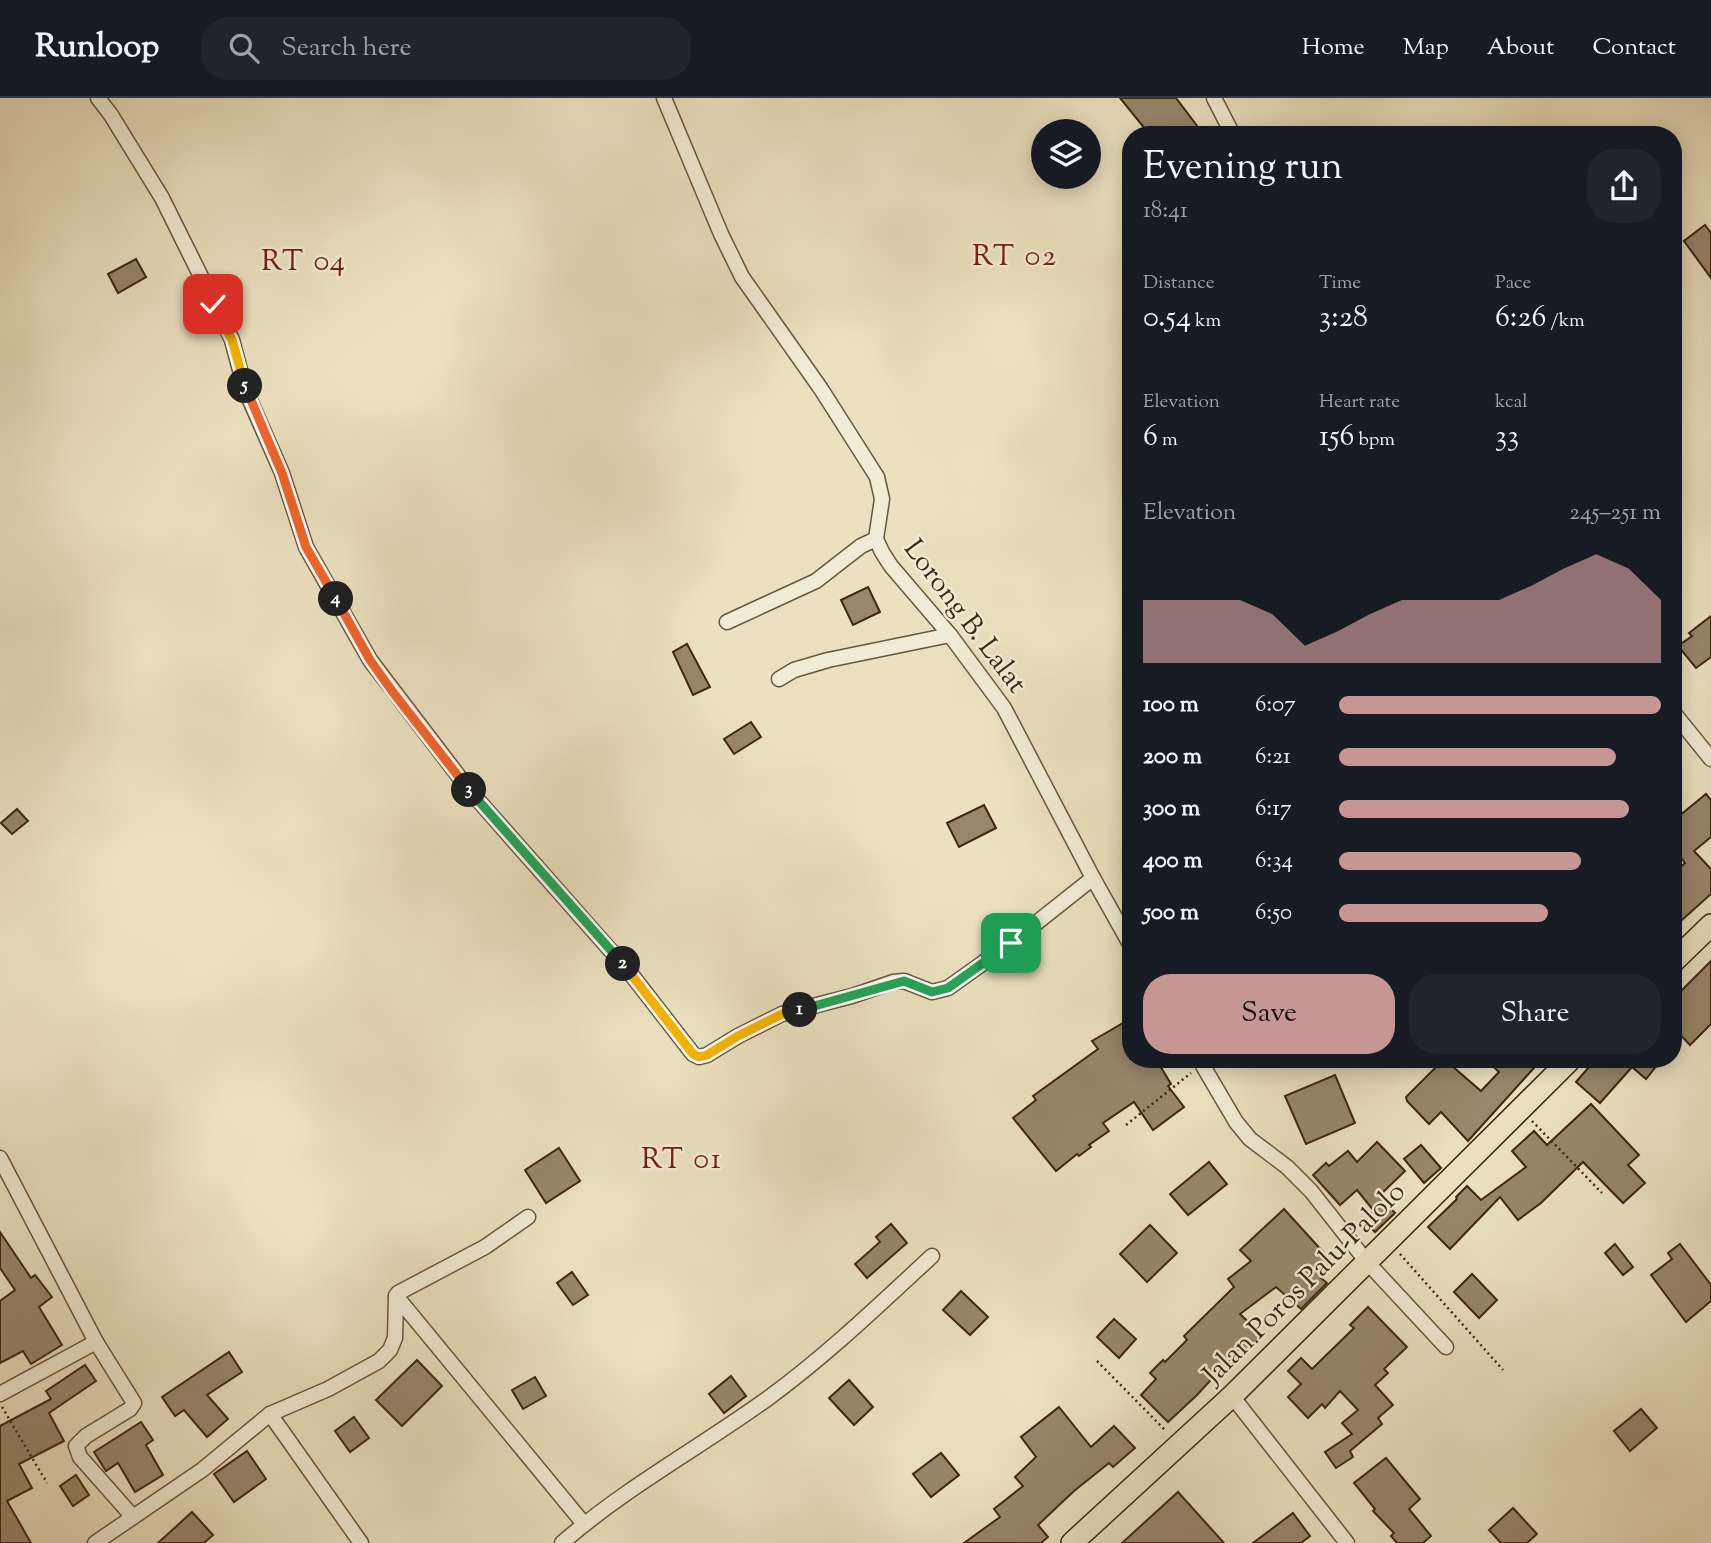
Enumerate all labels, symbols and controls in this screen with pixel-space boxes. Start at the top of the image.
search box [201,17,691,80]
text: Runloop [35,24,159,72]
icon: search [225,29,263,67]
text: Search here [281,30,412,67]
text: Home [1302,31,1365,65]
text: Map [1403,31,1449,65]
text: About [1487,31,1554,65]
text: Contact [1592,31,1676,65]
map controls [1031,119,1101,189]
button: layers [1031,119,1101,189]
text: Evening run [1143,142,1343,196]
button: share [1587,149,1661,223]
text: 18:41 [1143,195,1188,228]
district label: RT 02 [972,236,1058,279]
district label: RT 04 [261,241,347,284]
text: Distance [1143,270,1215,297]
text: Time [1319,270,1361,297]
text: Pace [1495,270,1531,297]
pin [183,274,243,334]
icon: check [194,285,232,323]
text: 0.54 [1143,297,1191,340]
text: 3:28 [1319,297,1368,340]
text: 6:26 [1495,297,1546,340]
text: km [1191,308,1221,335]
text: /km [1546,308,1585,335]
pin: 5 [228,368,262,404]
text: 5 [241,372,248,399]
text: Elevation [1143,389,1220,416]
text: Heart rate [1319,389,1400,416]
text: kcal [1495,389,1528,416]
text: 6 [1143,416,1158,459]
text: 156 [1319,416,1354,459]
text: 33 [1495,416,1519,459]
text: m [1158,427,1178,454]
text: bpm [1354,427,1395,454]
text: Elevation [1143,497,1236,530]
text: 245–251 m [1569,497,1661,530]
street label: Lorong B. Lalat [893,532,1035,703]
pin: 4 [318,582,354,616]
text: 4 [331,585,340,612]
text: 100 m [1143,689,1199,722]
text: 6:07 [1255,689,1296,722]
text: 200 m [1143,741,1202,774]
text: 6:21 [1255,741,1291,774]
pin: 3 [452,772,486,808]
text: 3 [465,776,472,803]
text: 300 m [1143,793,1200,826]
text: 6:17 [1255,793,1292,826]
text: 400 m [1143,845,1203,878]
text: 6:34 [1255,845,1293,878]
text: 500 m [1143,897,1199,930]
text: 6:50 [1255,897,1292,930]
pin [981,913,1041,973]
icon: arrive [992,924,1030,962]
pin: 2 [606,946,640,982]
text: 2 [618,950,627,977]
button: Save [1143,974,1395,1054]
button: Share [1409,974,1661,1054]
pin: 1 [782,992,818,1028]
text: 1 [796,996,803,1023]
district label: RT 01 [641,1139,723,1182]
street label: Jalan Poros Palu-Palolo [1193,1174,1415,1396]

